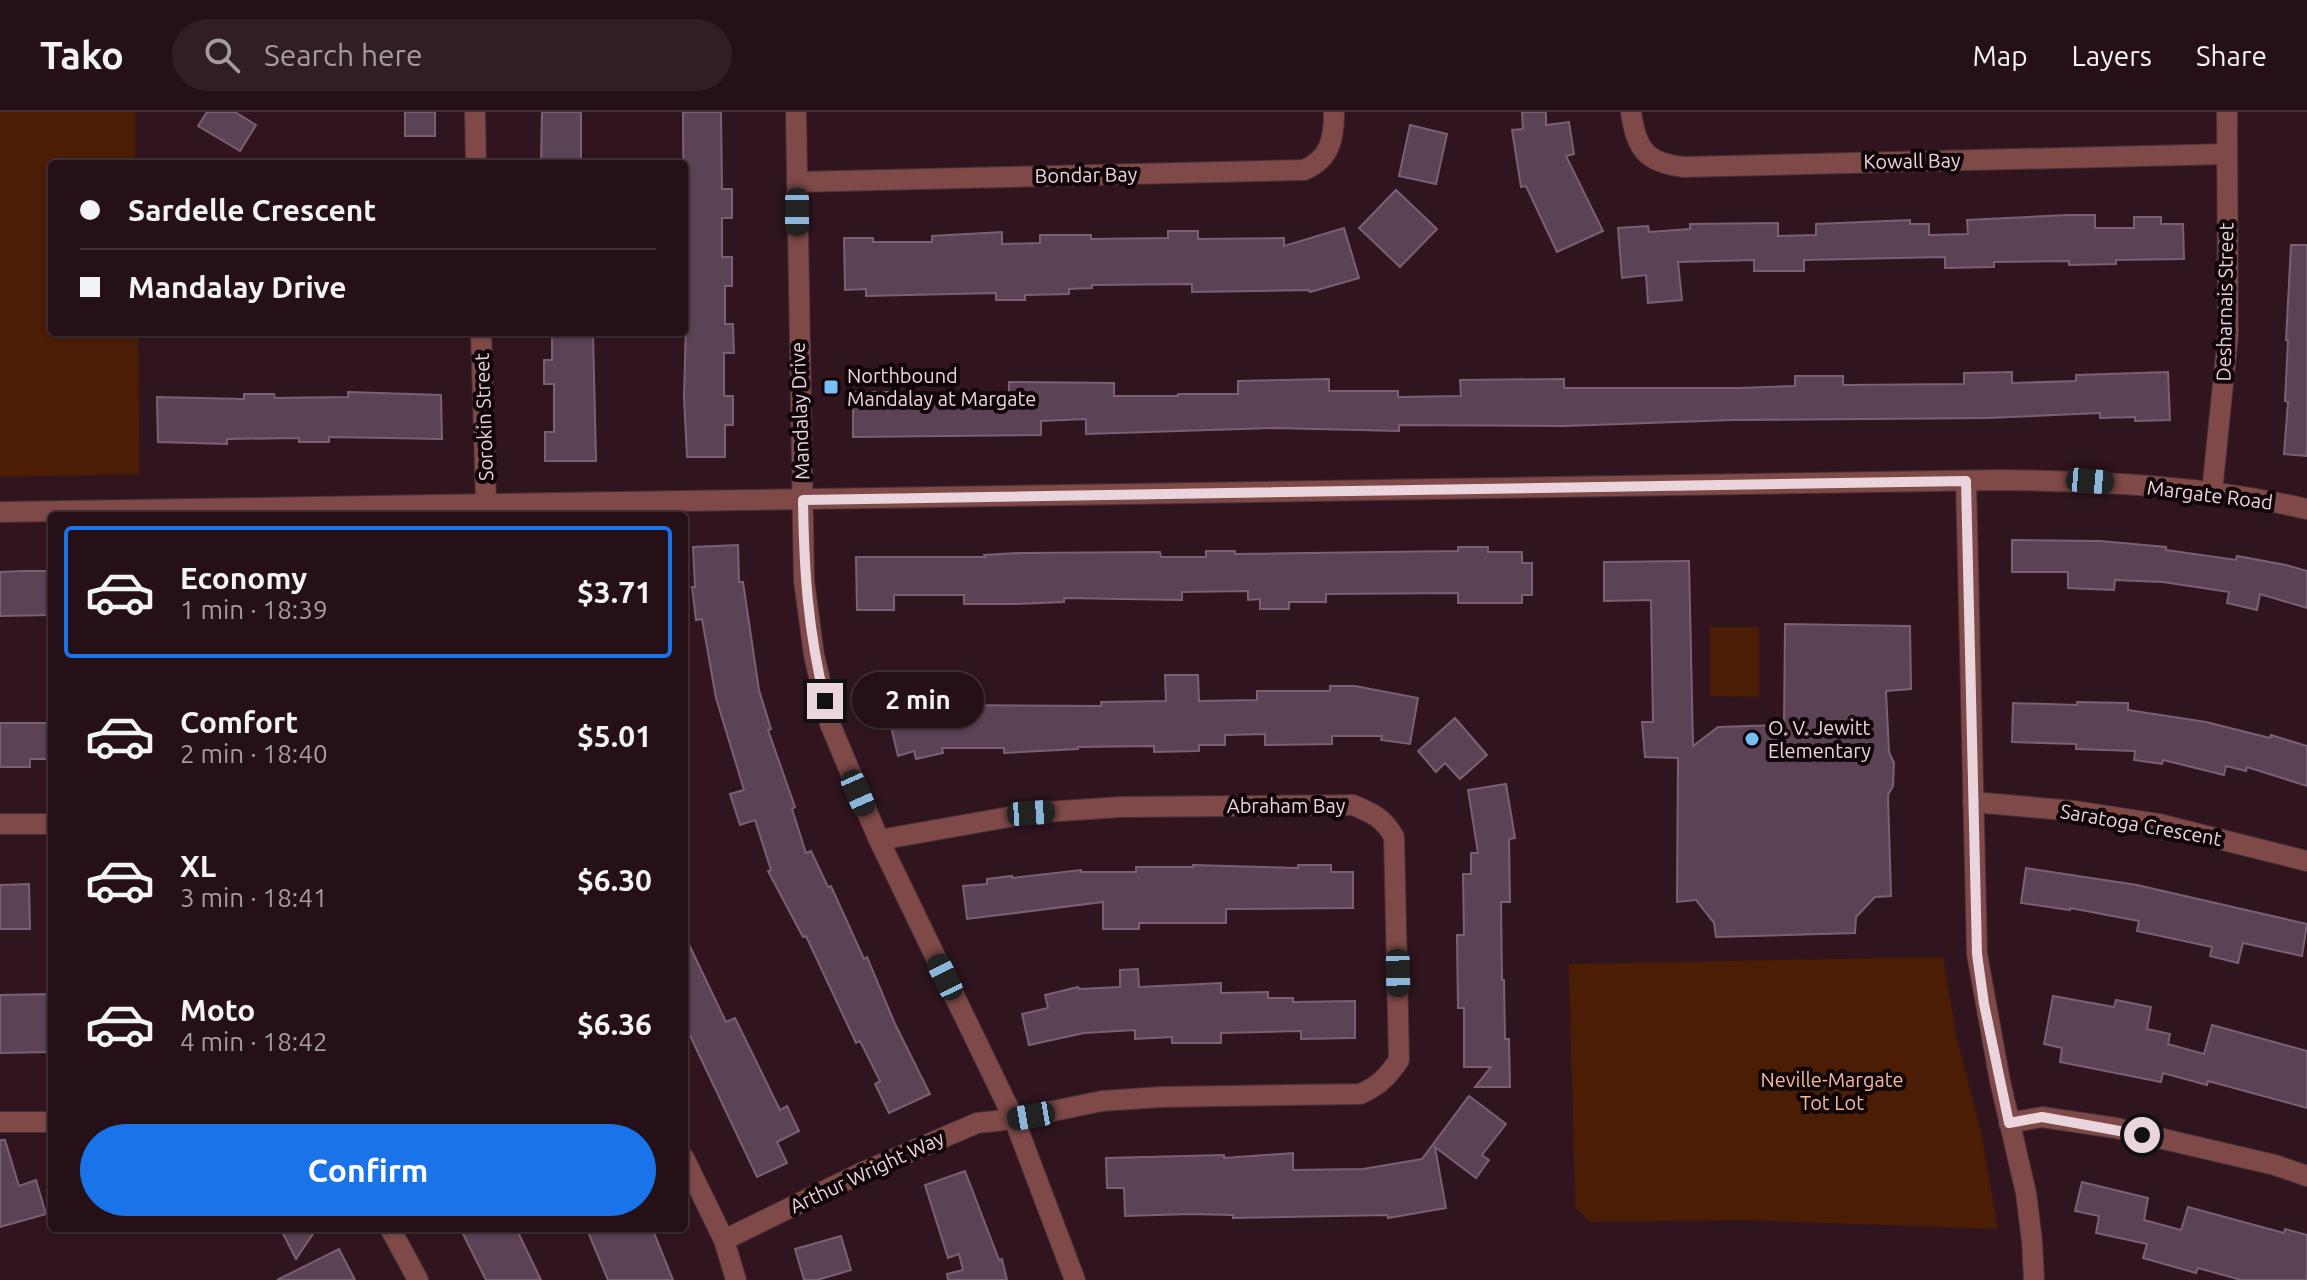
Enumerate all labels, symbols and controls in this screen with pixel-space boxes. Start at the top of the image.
search box [172,19,732,91]
icon: search [200,33,244,77]
text: Tako [40,34,124,76]
text: Search here [264,38,423,72]
text: Map [1972,40,2028,71]
text: Layers [2072,40,2152,71]
text: Share [2196,40,2267,71]
street label: Kowall Bay [1863,148,1961,173]
street label: Bondar Bay [1035,162,1138,187]
car [785,188,809,236]
text: Sardelle Crescent [128,193,376,227]
street label: Desharnais Street [2212,222,2237,382]
text: Mandalay Drive [128,270,346,304]
street label: Mandalay Drive [786,342,813,480]
street label: Sorokin Street [470,352,497,482]
place label: Northbound Mandalay at Margate [847,364,1036,410]
marker: Northbound Mandalay at Margate [822,378,840,396]
car [2065,467,2115,495]
street label: Margate Road [2146,475,2274,514]
icon: car [84,556,156,628]
text: Economy [180,561,307,595]
text: $3.71 [577,575,652,609]
text: 1 min · 18:39 [180,595,328,624]
callout: 2 min [853,673,985,729]
route end [807,683,843,719]
text: 2 min [885,685,951,714]
icon: car [84,700,156,772]
text: Comfort [180,705,298,739]
place label: O. V. Jewitt Elementary [1768,716,1871,762]
text: $5.01 [577,719,652,753]
marker: O. V. Jewitt Elementary [1743,730,1761,748]
text: 2 min · 18:40 [180,739,328,768]
car [837,766,879,820]
street label: Abraham Bay [1227,794,1346,817]
car [1006,799,1056,827]
street label: Saratoga Crescent [2059,799,2224,850]
icon: car [84,844,156,916]
text: XL [180,849,216,883]
text: $6.30 [577,863,652,897]
text: 3 min · 18:41 [180,883,328,912]
car [1386,949,1410,997]
car [924,950,966,1004]
icon: car [84,988,156,1060]
text: Moto [180,993,255,1027]
text: $6.36 [577,1007,652,1041]
text: 4 min · 18:42 [180,1027,328,1056]
park label: Neville-Margate Tot Lot [1760,1068,1904,1114]
car [1005,1100,1057,1132]
route start [2124,1117,2160,1153]
button: Confirm [80,1124,656,1216]
street label: Arthur Wright Way [786,1126,948,1217]

